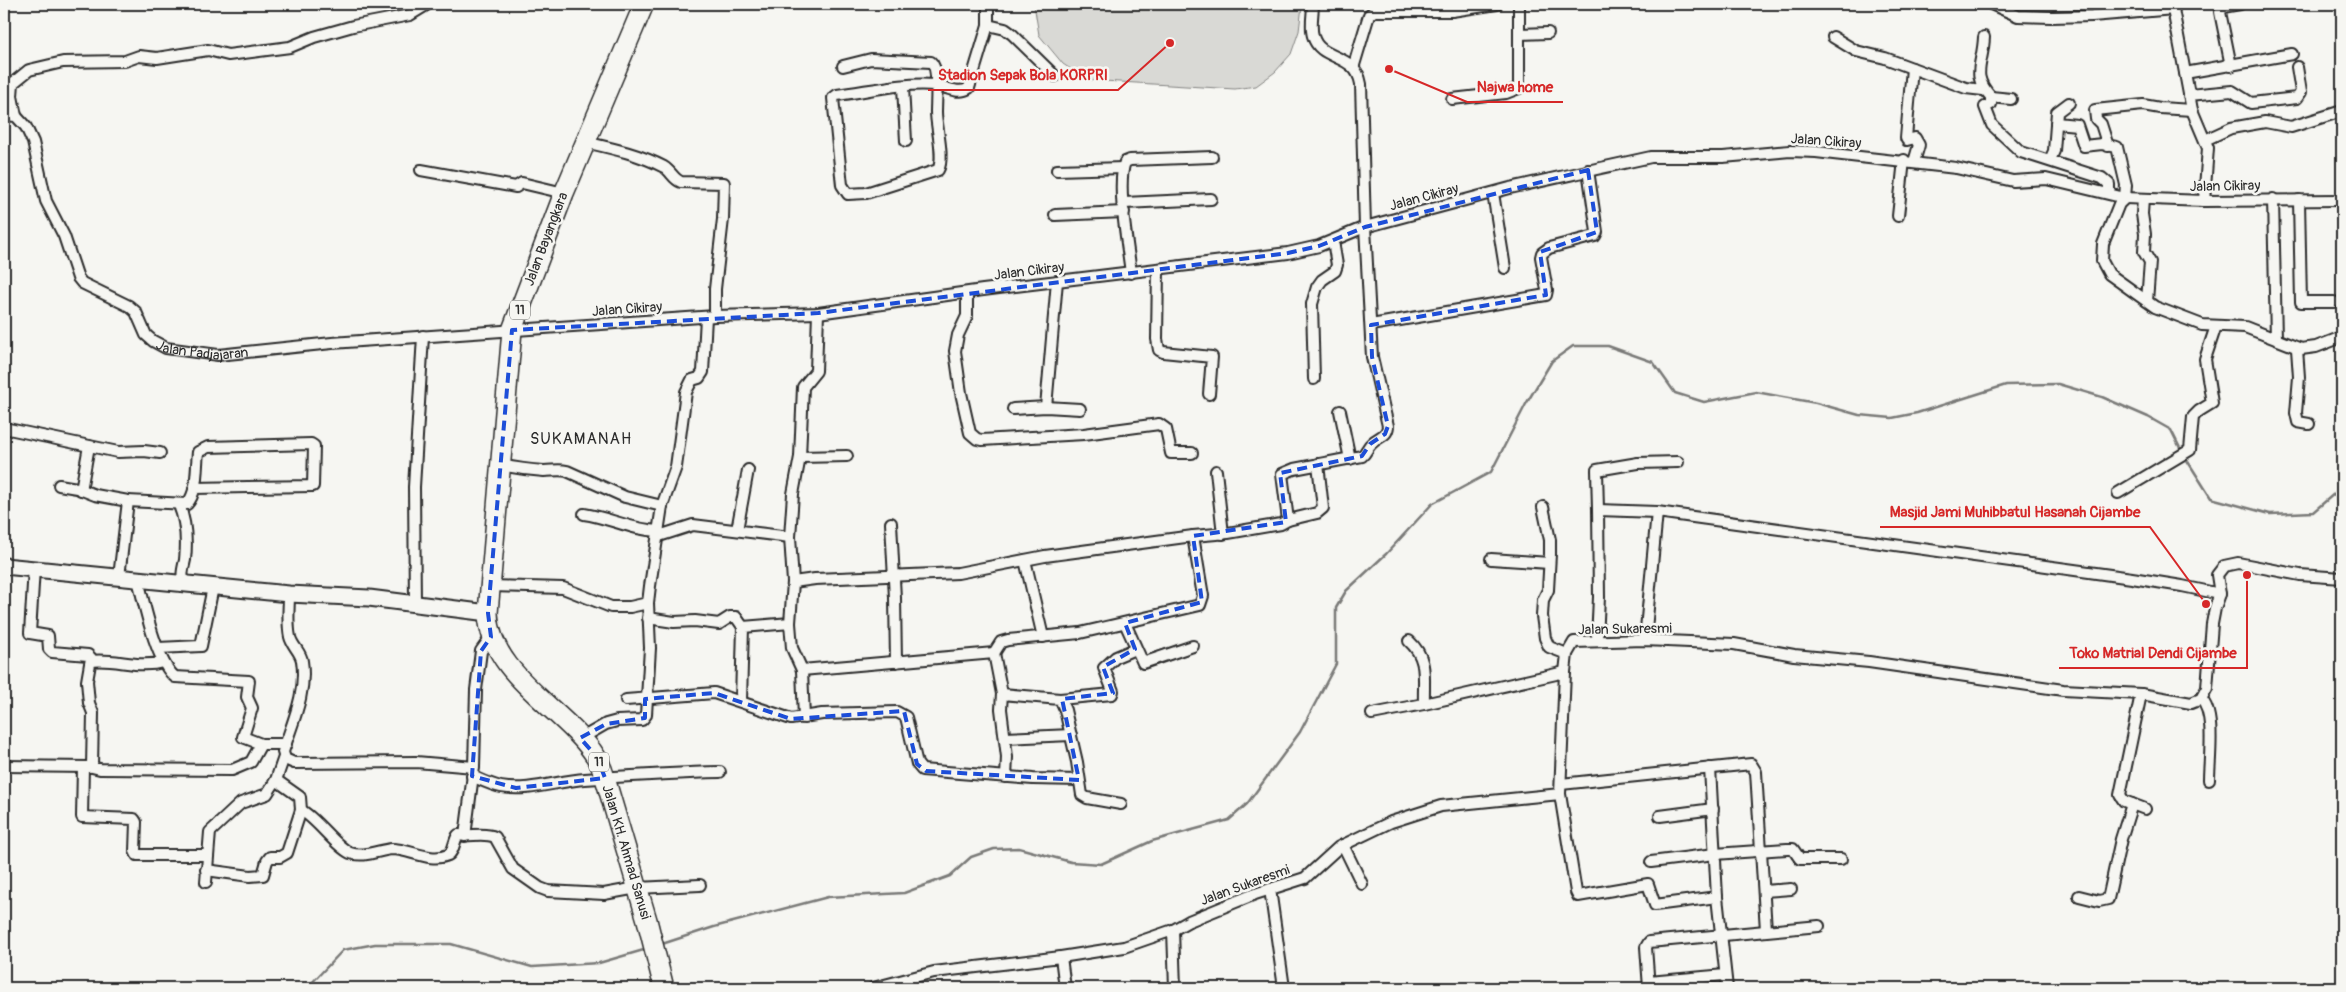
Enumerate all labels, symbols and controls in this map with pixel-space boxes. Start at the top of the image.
callout: Stadion Sepak Bola KORPRI [928,60,1118,90]
text: Stadion Sepak Bola KORPRI [938,66,1108,85]
callout: Najwa home [1467,72,1563,102]
text: Najwa home [1477,78,1554,97]
street label: Jalan Cikiray [1790,130,1862,152]
street label: Jalan Cikiray [2190,177,2260,195]
street label: Jalan Cikiray [1388,180,1460,214]
street label: Jalan Bayangkara [520,190,572,288]
street label: Jalan Cikiray [993,258,1065,284]
street label: Jalan Cikiray [591,298,663,320]
road number: 11 [510,300,530,320]
street label: Jalan Padjajaran [153,336,249,364]
district label: SUKAMANAH [530,429,632,449]
callout: Masjid Jami Muhibbatul Hasanah Cijambe [1880,497,2150,527]
text: Masjid Jami Muhibbatul Hasanah Cijambe [1890,503,2141,522]
street label: Jalan Sukaresmi [1578,620,1673,638]
callout: Toko Matrial Dendi Cijambe [2059,638,2247,668]
text: Toko Matrial Dendi Cijambe [2068,644,2237,663]
road number: 11 [589,752,609,772]
street label: Jalan KH. Ahmad Sanusi [599,783,655,922]
street label: Jalan Sukaresmi [1198,861,1293,909]

